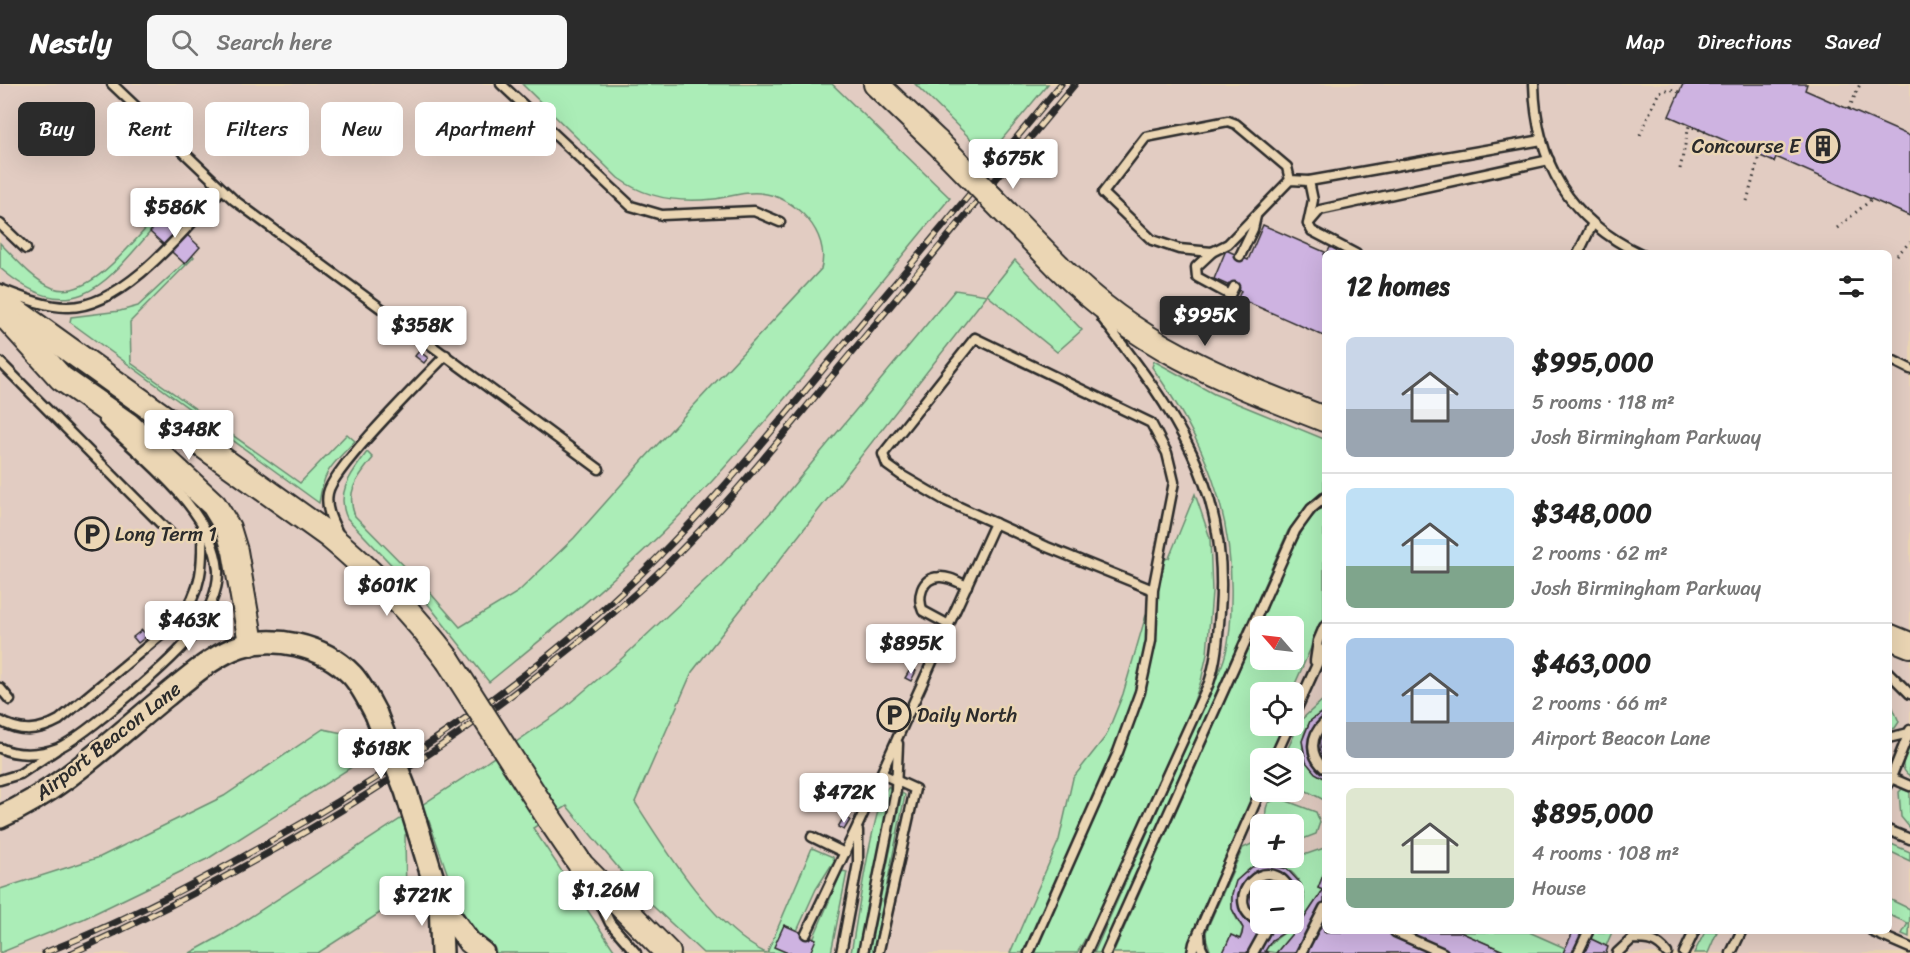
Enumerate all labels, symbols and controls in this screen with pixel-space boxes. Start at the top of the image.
search box [147,15,567,69]
text: Nestly [30,18,111,67]
text: Search here [216,23,332,62]
text: Map [1626,23,1664,61]
text: Directions [1697,23,1792,61]
text: Saved [1825,23,1880,61]
icon: search [168,26,201,59]
chip: Buy [18,102,95,156]
chip: Rent [107,102,193,156]
chip: Filters [205,102,309,156]
chip: New [321,102,403,156]
chip: Apartment [415,102,556,156]
building icon: Concourse E [1805,128,1841,164]
place label: Concourse E [1692,129,1802,164]
pin: $675K [971,139,1055,190]
text: $675K [983,141,1043,176]
pin: $586K [133,188,217,239]
text: $586K [144,190,206,225]
text: 12 homes [1346,263,1450,309]
icon: filters [1835,270,1868,303]
pin: $995K [1163,296,1247,347]
text: $995K [1174,298,1236,333]
pin: $358K [380,306,464,357]
text: $358K [392,308,452,343]
text: $995,000 [1532,339,1654,385]
icon: home [1394,361,1466,433]
text: 5 rooms · 118 m² [1532,385,1675,420]
pin: $348K [147,410,231,461]
text: $348K [158,412,220,447]
text: Josh Birmingham Parkway [1532,420,1761,455]
text: $348,000 [1532,490,1652,536]
icon: home [1394,512,1466,584]
parking icon: Long Term 1 [74,516,110,552]
place label: Long Term 1 [115,517,217,552]
text: 2 rooms · 62 m² [1532,536,1668,571]
pin: $601K [345,566,429,617]
text: $601K [358,568,416,603]
text: Josh Birmingham Parkway [1532,571,1761,606]
pin: $463K [147,601,231,652]
text: $463K [159,603,219,638]
north arrow [1250,616,1304,670]
map controls [1250,616,1304,934]
pin: $895K [869,624,953,675]
text: $895K [880,626,942,661]
text: $463,000 [1532,640,1651,686]
icon: home [1394,662,1466,734]
street label: Airport Beacon Lane [26,672,189,810]
button: locate [1250,682,1304,736]
text: 2 rooms · 66 m² [1532,686,1668,721]
parking icon: Daily North [876,697,912,733]
place label: Daily North [917,698,1017,733]
text: Airport Beacon Lane [1532,721,1711,756]
pin: $618K [339,729,423,780]
text: $618K [352,731,410,766]
button: layers [1250,748,1304,802]
pin: $472K [802,773,886,824]
text: $472K [813,775,875,810]
text: $895,000 [1532,790,1653,836]
icon: home [1394,812,1466,884]
button: + [1250,814,1304,868]
text: 4 rooms · 108 m² [1532,836,1679,871]
pin: $1.26M [557,871,655,922]
text: House [1532,871,1586,906]
text: $1.26M [572,873,640,908]
pin: $721K [380,876,464,927]
text: $721K [393,878,451,913]
button: − [1250,880,1304,934]

